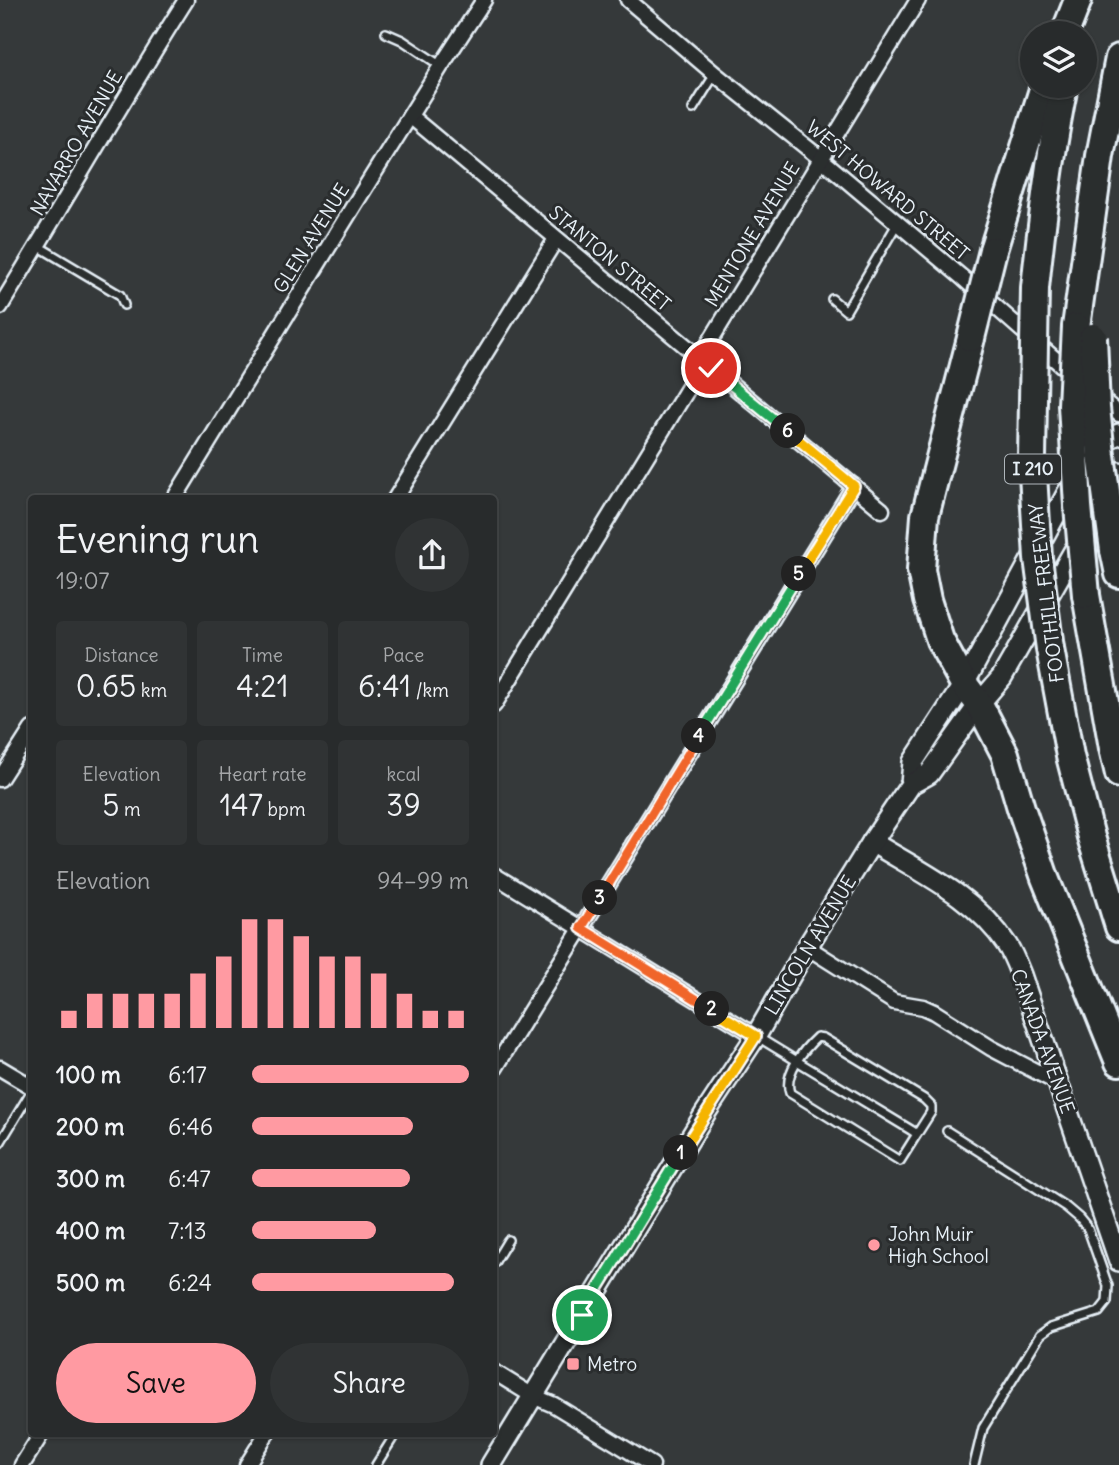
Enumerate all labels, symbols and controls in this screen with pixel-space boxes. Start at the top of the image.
map controls [1020,21,1097,98]
button: layers [1020,21,1097,98]
street label: NAVARRO AVENUE [25,66,127,220]
street label: WEST HOWARD STREET [802,115,974,265]
street label: MENTONE AVENUE [699,157,805,311]
street label: GLEN AVENUE [268,179,354,297]
street label: STANTON STREET [544,200,676,316]
pin [681,338,741,398]
icon: check [692,349,730,387]
pin: 6 [770,414,806,448]
text: 6 [782,418,793,442]
road number: I 210 [1005,454,1061,484]
street label: FOOTHILL FREEWAY [1023,502,1069,684]
text: Evening run [56,516,259,563]
button: share [395,518,469,592]
pin: 5 [782,556,816,592]
text: 5 [793,561,804,585]
text: 19:07 [56,566,110,595]
text: Distance [84,643,159,667]
text: Time [242,643,283,667]
text: Pace [383,643,424,667]
text: 0.65 [76,667,136,705]
text: 4:21 [236,667,289,705]
text: 6:41 [358,667,411,705]
text: km [136,678,167,702]
text: /km [411,678,449,702]
pin: 4 [682,718,716,754]
text: 4 [693,723,704,747]
text: Elevation [83,762,160,786]
text: Heart rate [218,762,307,786]
text: kcal [386,762,421,786]
text: 5 [102,786,120,824]
text: 147 [219,786,263,824]
text: 39 [386,786,421,824]
text: m [120,797,141,821]
text: bpm [263,797,306,821]
text: Elevation [56,866,150,895]
text: 94–99 m [377,866,469,895]
street label: LINCOLN AVENUE [759,871,861,1019]
pin: 3 [582,880,618,916]
text: 3 [594,885,605,909]
street label: CANADA AVENUE [1006,965,1080,1117]
pin: 2 [694,992,730,1026]
text: 2 [706,996,717,1020]
text: 100 m [56,1060,121,1089]
text: 6:17 [168,1060,207,1089]
text: 200 m [56,1112,125,1141]
text: 6:46 [168,1112,213,1141]
pin: 1 [664,1136,698,1170]
text: 1 [677,1140,684,1164]
text: 300 m [56,1164,125,1193]
text: 6:47 [168,1164,211,1193]
text: 400 m [56,1216,125,1245]
text: 7:13 [168,1216,207,1245]
place label: John Muir High School [888,1222,989,1268]
marker: John Muir High School [866,1237,882,1253]
text: 500 m [56,1268,125,1297]
text: 6:24 [168,1268,212,1297]
pin [552,1285,612,1345]
icon: arrive [563,1296,601,1334]
button: Save [56,1343,256,1423]
button: Share [270,1343,469,1423]
place label: Metro [587,1352,637,1376]
marker: Metro [565,1356,581,1372]

